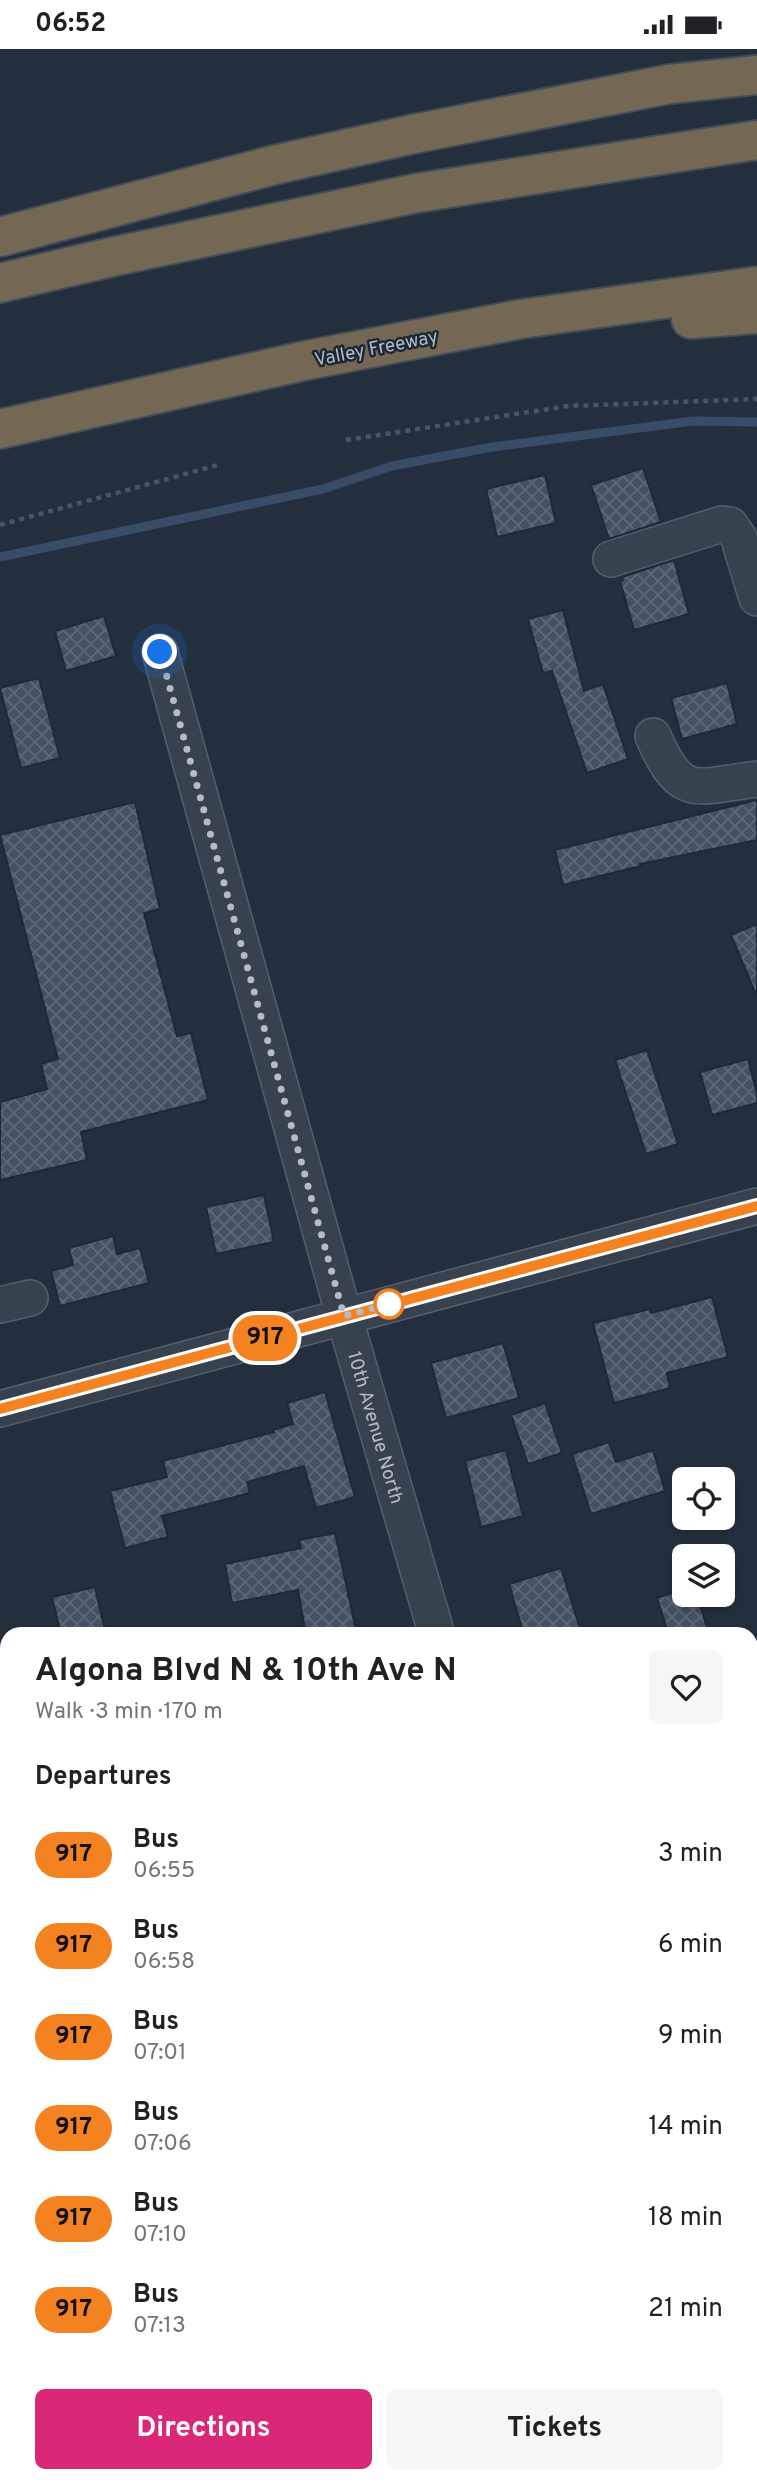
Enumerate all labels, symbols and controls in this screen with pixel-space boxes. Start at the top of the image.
text: 06:52 [35,8,106,41]
street label: Valley Freeway [312,325,440,373]
your location [142,634,177,669]
unlabelled marker [374,1289,404,1319]
line badge: 917 [225,1315,305,1361]
text: 917 [246,1323,284,1353]
street label: 10th Avenue North [341,1349,408,1507]
map controls [672,1467,735,1607]
button: locate [672,1467,735,1530]
button: layers [672,1544,735,1607]
button: heart [649,1650,723,1724]
text: Algona Blvd N & 10th Ave N [35,1651,457,1693]
text: Walk · 3 min · 170 m [35,1698,223,1727]
text: Departures [35,1761,172,1794]
text: Bus [133,1824,179,1857]
text: 3 min [658,1838,723,1871]
text: 917 [55,1840,92,1870]
text: 06:55 [133,1857,195,1886]
text: Bus [133,1915,179,1948]
text: 6 min [658,1929,723,1962]
text: 917 [55,1931,92,1961]
text: 06:58 [133,1948,195,1977]
text: Bus [133,2006,179,2039]
text: 9 min [658,2020,723,2053]
text: 917 [55,2022,92,2052]
text: 07:01 [133,2039,187,2068]
text: Bus [133,2097,179,2130]
text: 14 min [648,2111,723,2144]
text: 917 [55,2113,92,2143]
text: 07:06 [133,2130,192,2159]
text: Bus [133,2188,179,2221]
text: 18 min [648,2202,723,2235]
text: 917 [55,2204,92,2234]
text: 07:10 [133,2221,187,2250]
text: Bus [133,2279,179,2312]
text: 21 min [648,2293,723,2326]
text: 917 [55,2295,92,2325]
text: 07:13 [133,2312,186,2341]
button: Directions [35,2389,372,2469]
button: Tickets [386,2389,723,2469]

